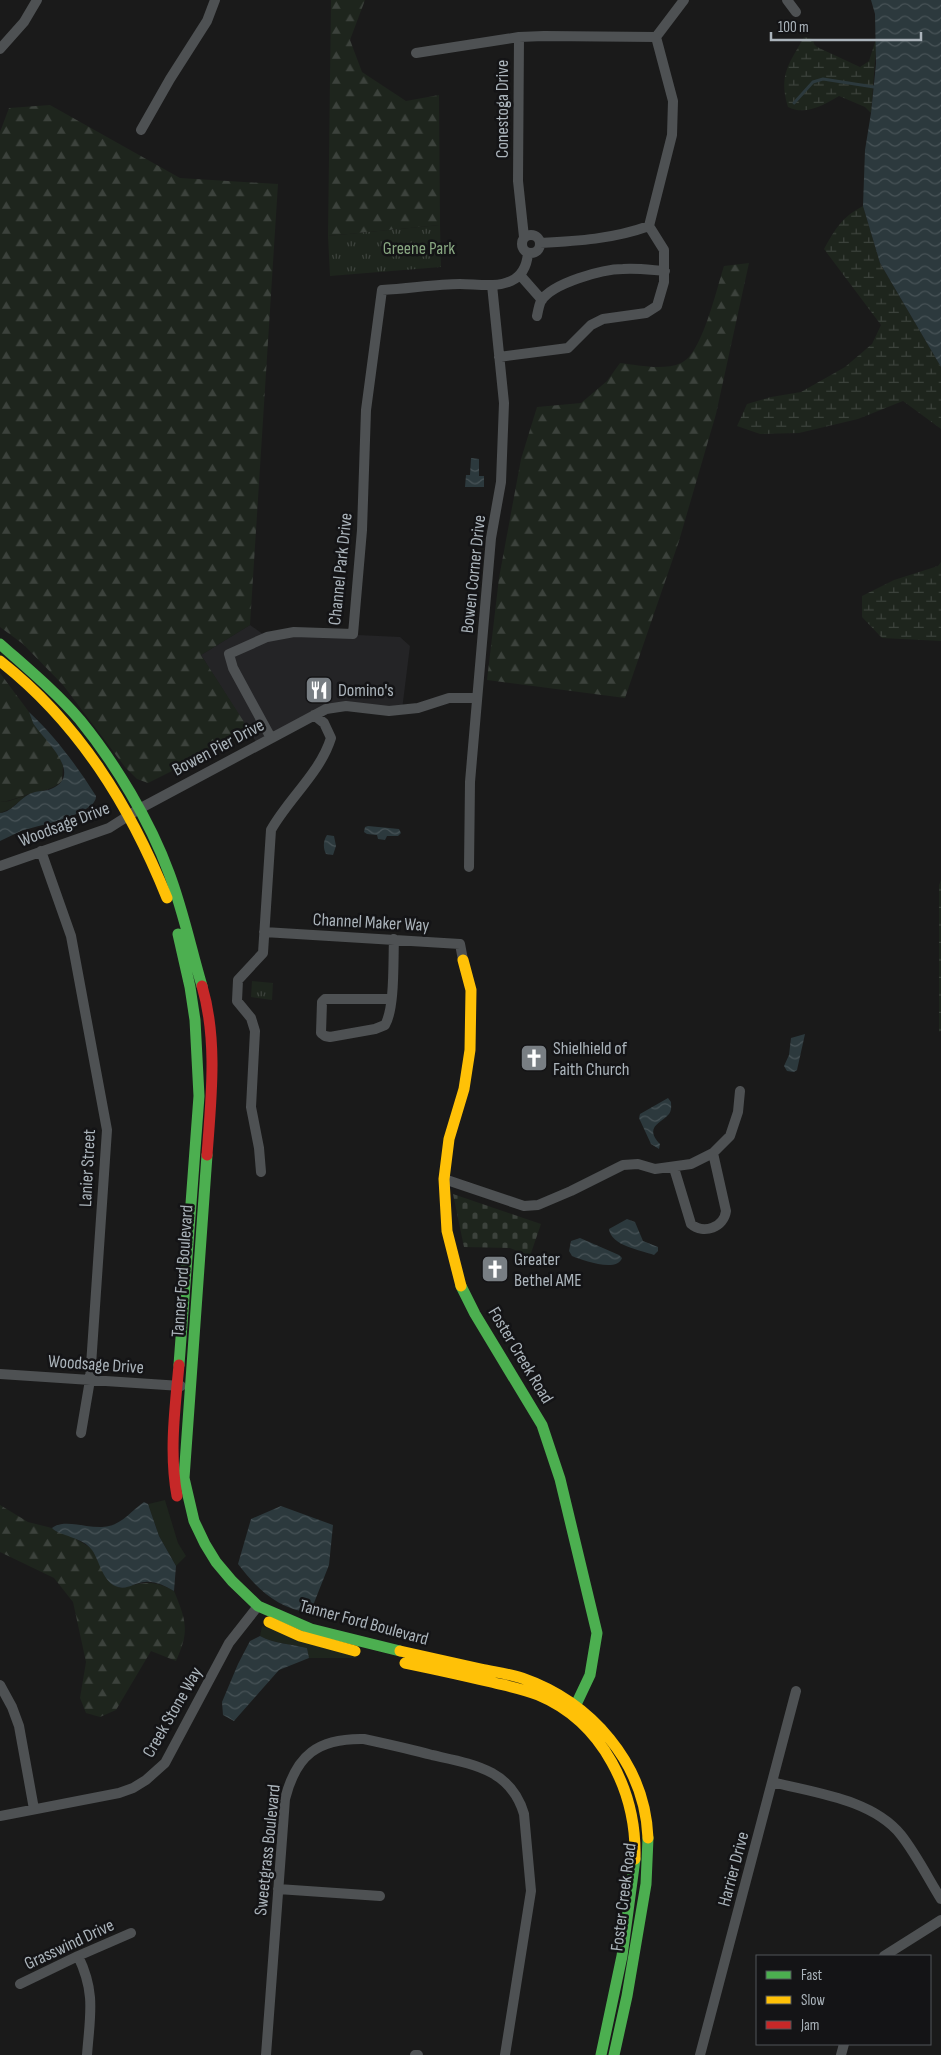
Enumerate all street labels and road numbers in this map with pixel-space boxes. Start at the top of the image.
street label: Conestoga Drive [492,60,513,158]
street label: Channel Park Drive [324,512,357,626]
street label: Bowen Corner Drive [457,514,490,634]
street label: Bowen Pier Drive [169,714,268,780]
street label: Woodsage Drive [16,797,113,851]
street label: Channel Maker Way [312,909,430,936]
street label: Lanier Street [75,1128,100,1207]
street label: Tanner Ford Boulevard [167,1204,198,1338]
street label: Foster Creek Road [484,1303,558,1407]
street label: Woodsage Drive [47,1351,144,1378]
street label: Tanner Ford Boulevard [297,1595,431,1650]
street label: Creek Stone Way [138,1663,207,1761]
street label: Sweetgrass Boulevard [250,1783,285,1917]
street label: Harrier Drive [713,1829,754,1909]
street label: Foster Creek Road [606,1842,641,1952]
street label: Grasswind Drive [21,1915,117,1974]

